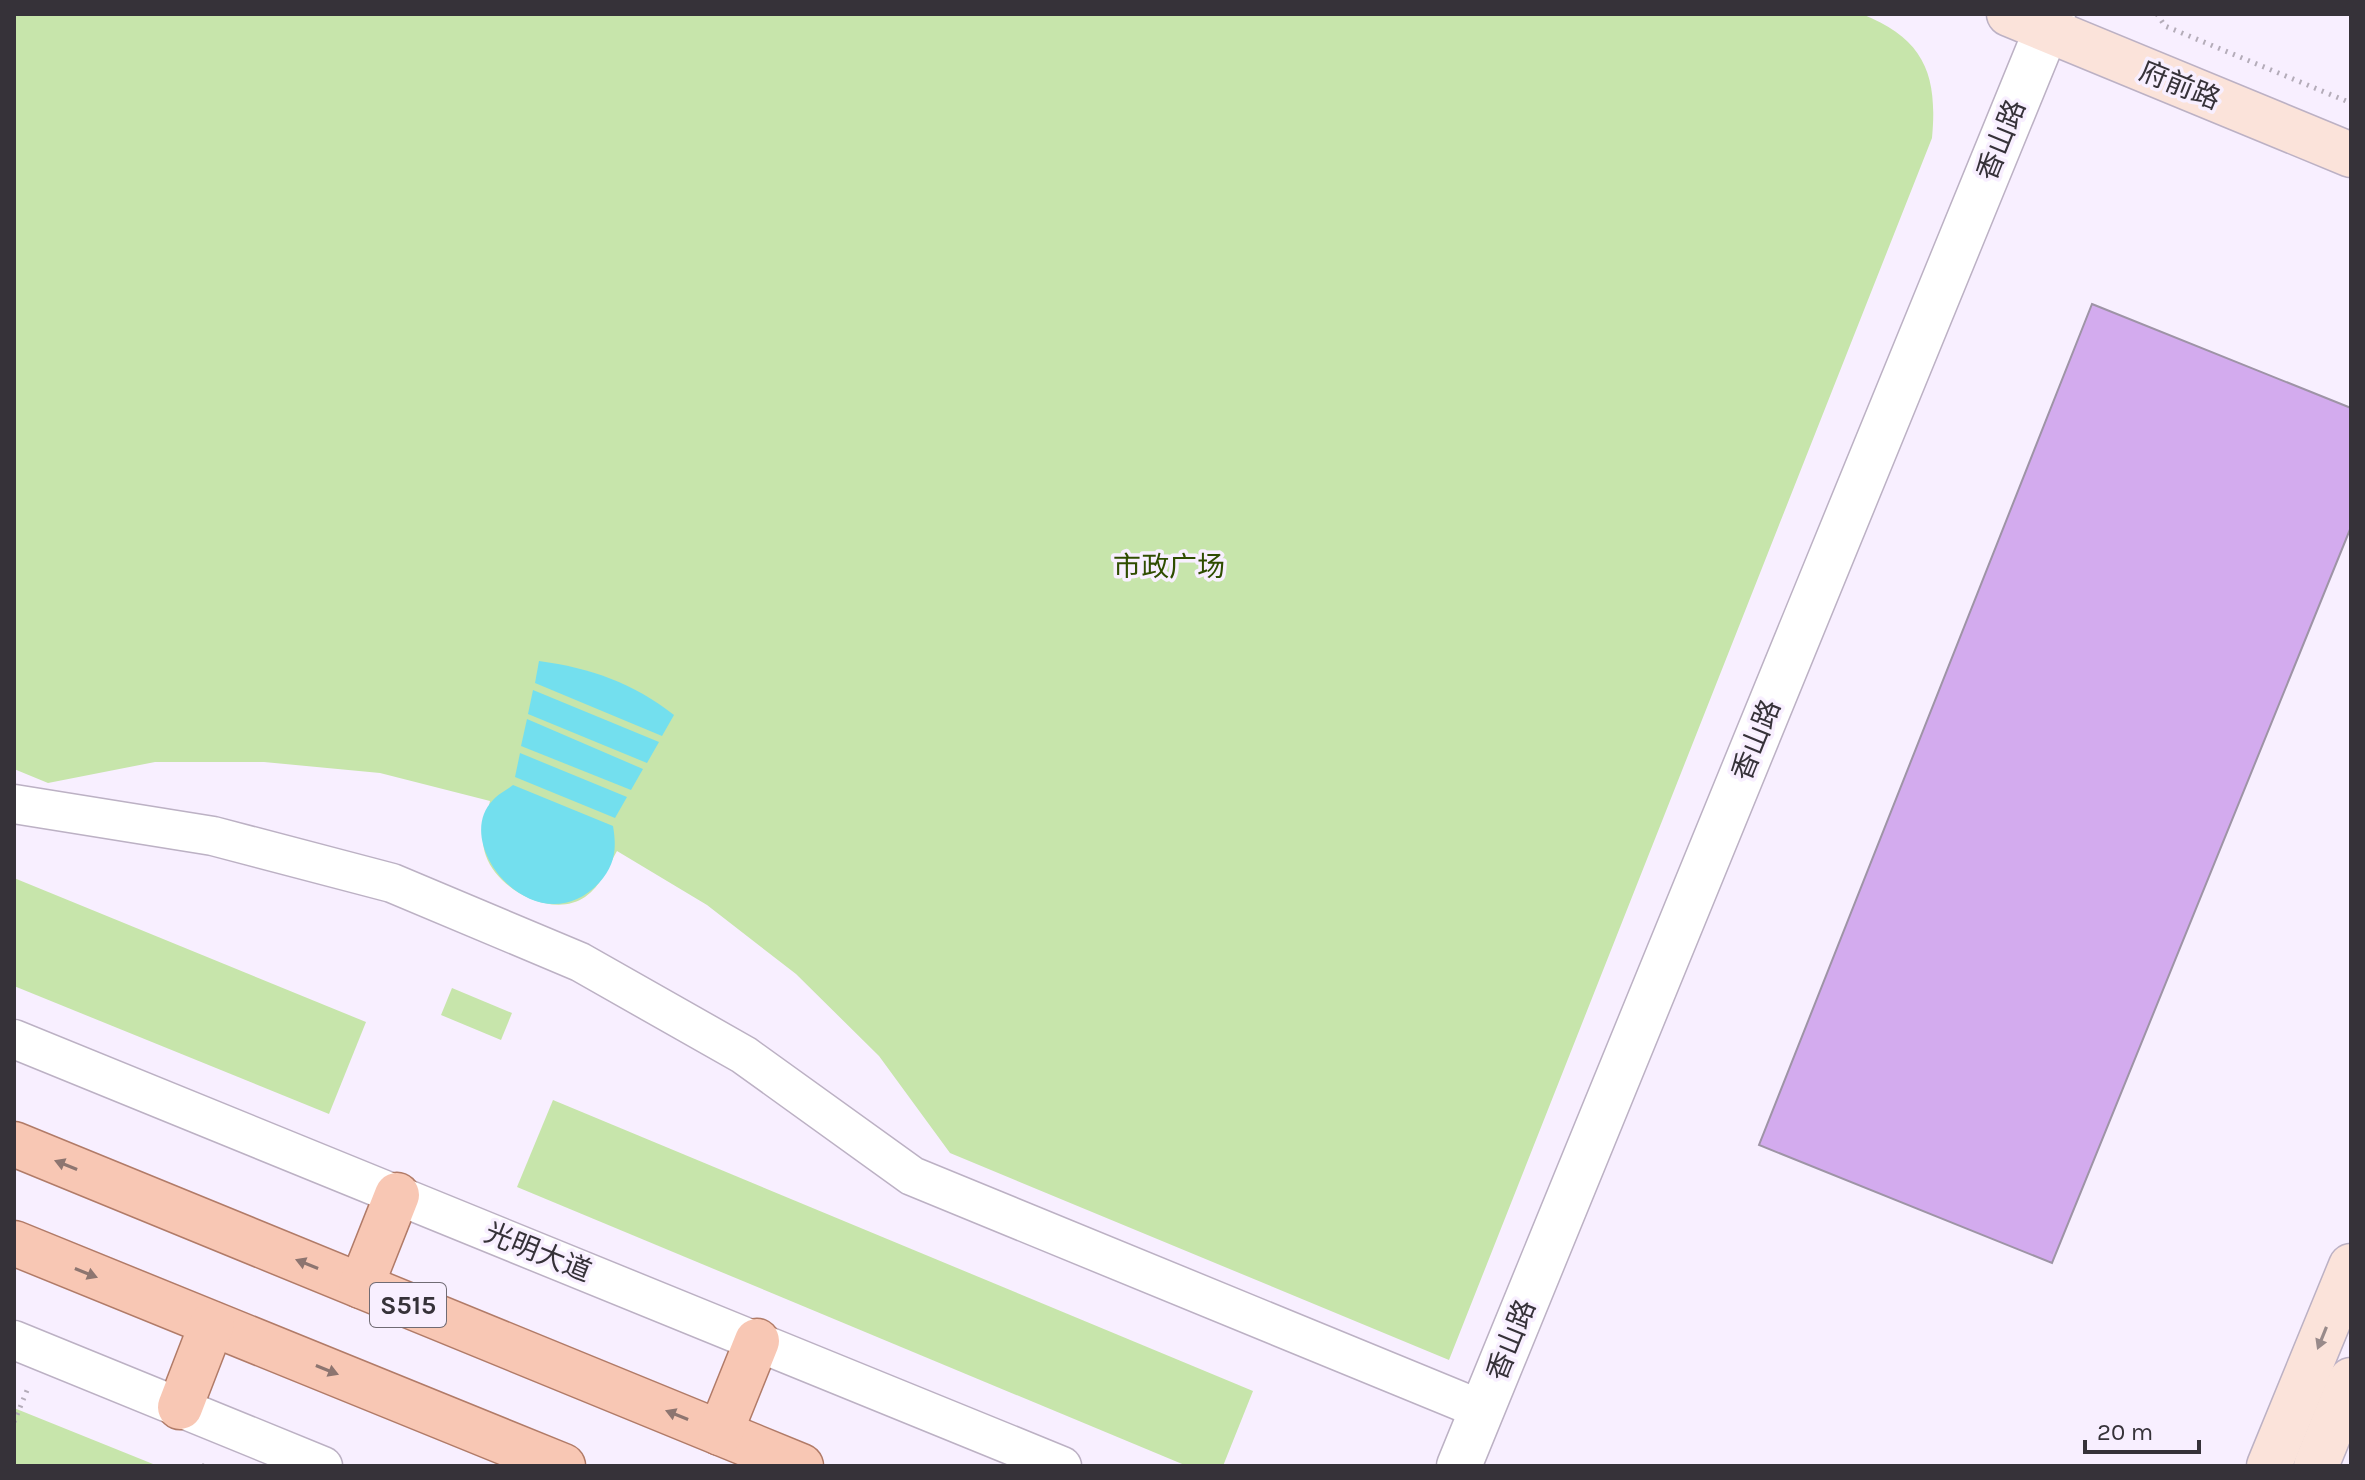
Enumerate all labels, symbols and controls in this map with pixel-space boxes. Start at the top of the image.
street label: 府前路 [2135,54,2225,116]
street label: 香山路 [1970,95,2032,185]
park label: 市政广场 [1113,550,1225,583]
street label: 香山路 [1725,695,1787,785]
one-way arrow [54,1159,78,1172]
street label: 光明大道 [480,1216,596,1288]
one-way arrow [295,1257,319,1270]
one-way arrow [74,1266,98,1279]
road number: S515 [370,1283,446,1327]
street label: 香山路 [1480,1295,1542,1385]
one-way arrow [2315,1326,2328,1350]
one-way arrow [315,1364,339,1377]
scale bar [2085,1404,2199,1454]
one-way arrow [665,1409,689,1422]
text: 20 m [2097,1418,2153,1446]

